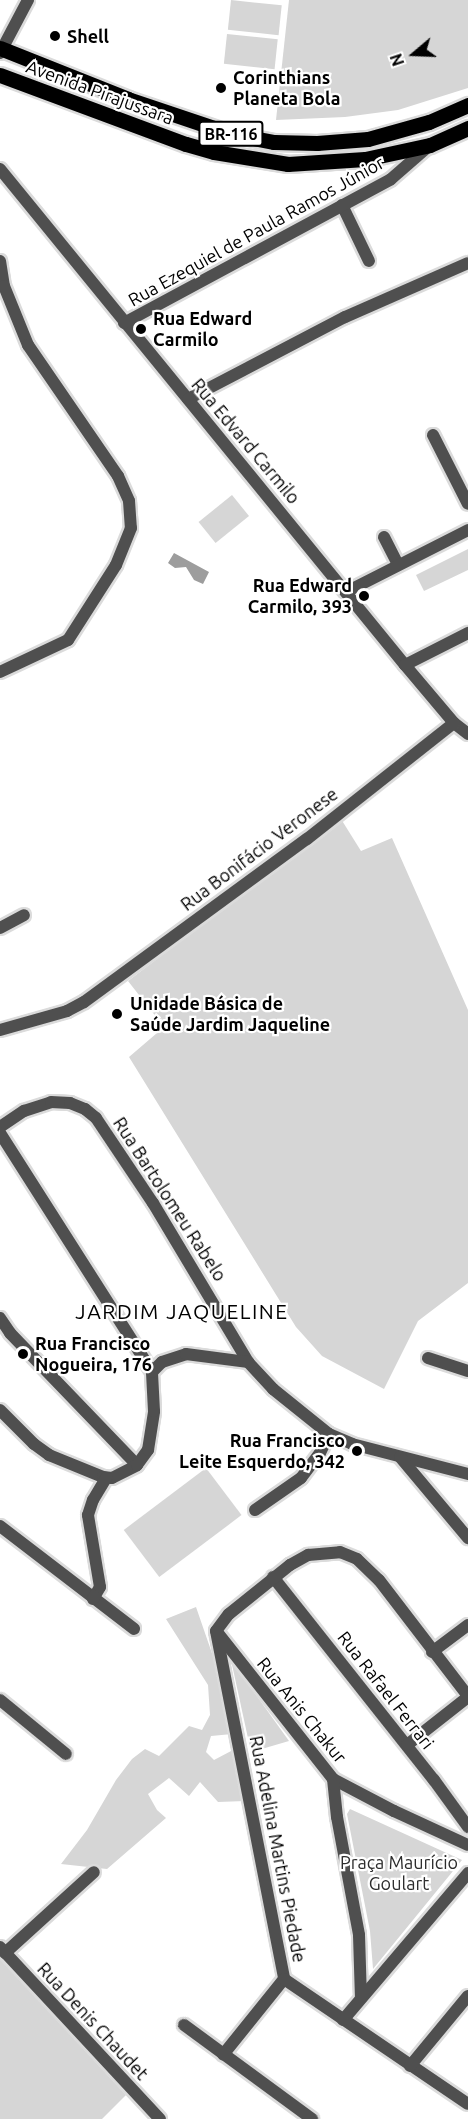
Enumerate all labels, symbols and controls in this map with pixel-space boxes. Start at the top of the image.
north arrow [384,24,444,84]
place label: Shell [67,25,109,47]
marker: Shell [48,29,62,43]
text: N [387,51,407,68]
street label: Avenida Pirajussara [23,55,177,129]
place label: Corinthians Planeta Bola [233,67,340,110]
marker: Corinthians Planeta Bola [214,81,228,95]
road number: BR-116 [198,121,264,147]
street label: Rua Ezequiel de Paula Ramos Júnior [124,151,388,311]
place label: Rua Edward Carmilo [153,308,252,350]
marker: Rua Edward Carmilo [134,322,148,336]
street label: Rua Edvard Carmilo [187,374,305,508]
place label: Rua Edward Carmilo, 393 [248,575,352,618]
marker: Rua Edward Carmilo, 393 [357,589,371,603]
street label: Rua Bonifácio Veronese [176,783,342,915]
place label: Unidade Básica de Saúde Jardim Jaqueline [130,993,330,1036]
marker: Unidade Básica de Saúde Jardim Jaqueline [108,1005,126,1023]
street label: Rua Bartolomeu Rabelo [109,1113,231,1285]
district label: JARDIM JAQUELINE [75,1298,289,1324]
place label: Rua Francisco Nogueira, 176 [35,1333,152,1376]
marker: Rua Francisco Nogueira, 176 [16,1347,30,1361]
place label: Rua Francisco Leite Esquerdo, 342 [179,1430,345,1472]
marker: Rua Francisco Leite Esquerdo, 342 [350,1444,364,1458]
street label: Rua Rafael Ferrari [333,1627,439,1753]
street label: Rua Anis Chakur [253,1653,351,1767]
street label: Rua Adelina Martins Piedade [245,1734,311,1964]
park label: Praça Maurício Goulart [340,1852,458,1894]
street label: Rua Denis Chaudet [33,1958,153,2084]

